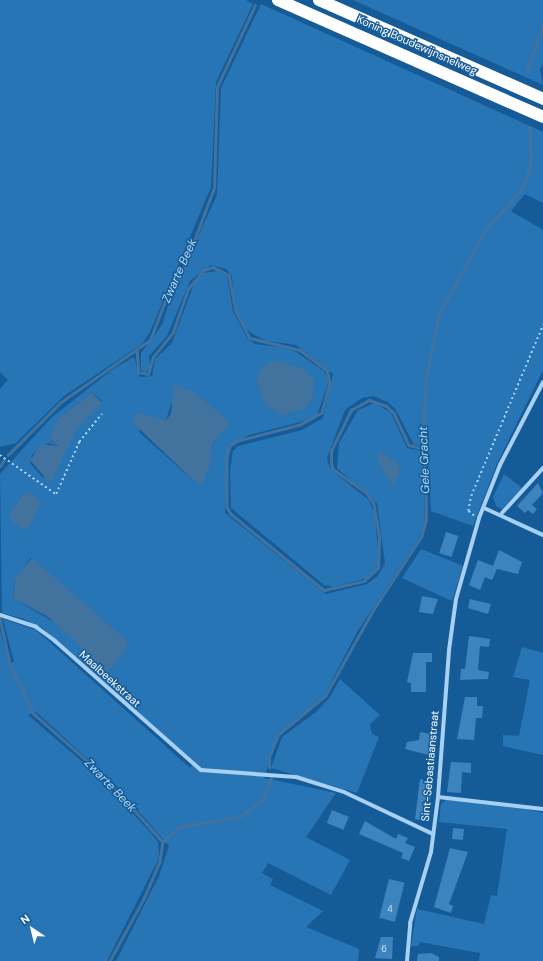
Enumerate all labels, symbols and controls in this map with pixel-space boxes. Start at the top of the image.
street label: Koning Boudewijnsnelweg [355,12,479,78]
water label: Zwarte Beek [160,237,200,305]
water label: Gele Gracht [417,426,433,494]
street label: Maalbeekstraat [77,648,143,710]
street label: Sint-Sebastiaanstraat [419,710,441,822]
water label: Zwarte Beek [81,756,139,816]
house number: 4 [387,904,393,914]
north arrow [12,909,52,949]
text: N [18,911,32,927]
house number: 6 [381,944,387,954]

